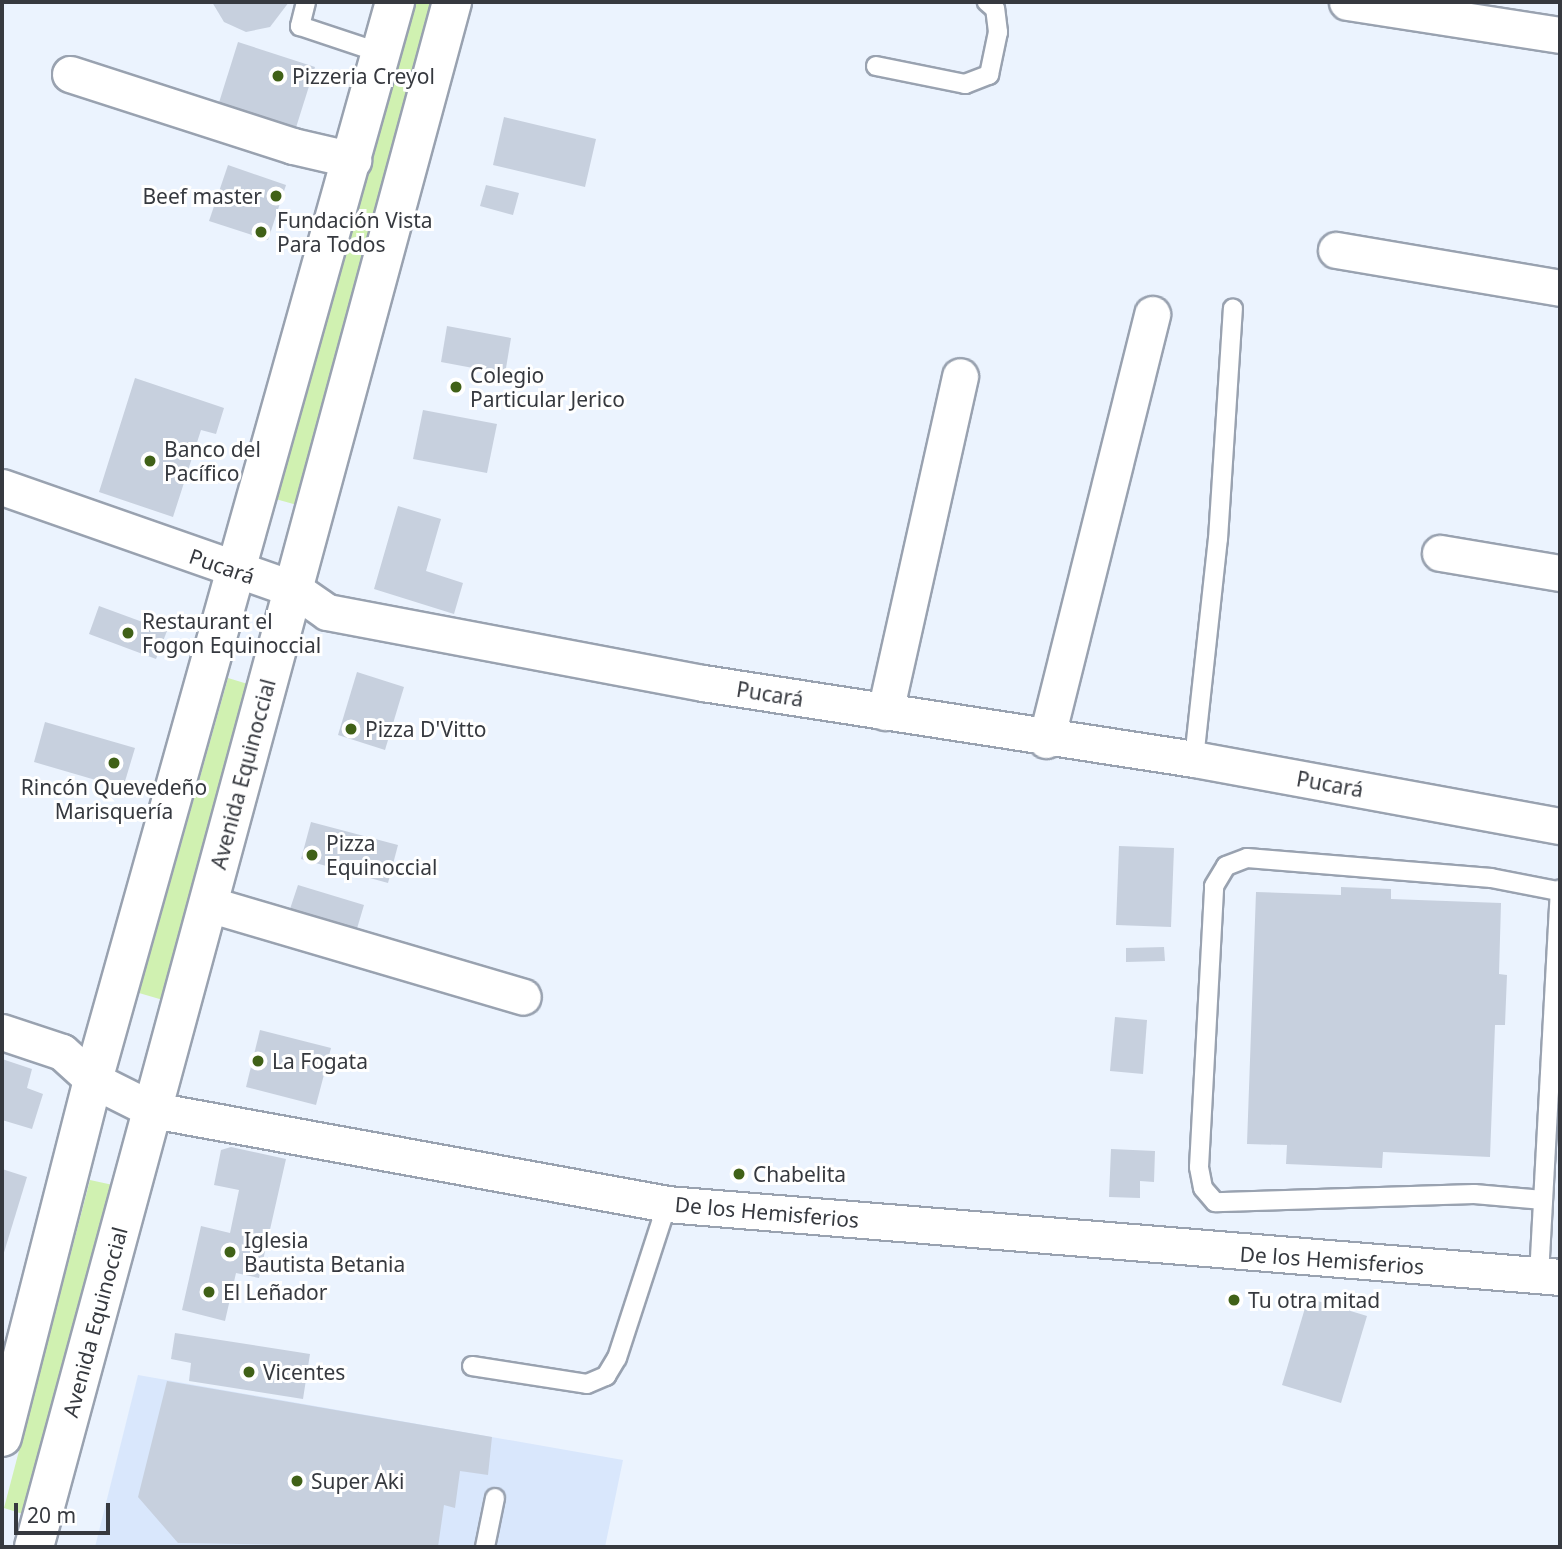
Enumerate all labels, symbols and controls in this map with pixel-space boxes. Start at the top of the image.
place label: Pizzeria Creyol [292,63,435,89]
marker: Pizzeria Creyol [270,68,286,84]
place label: Beef master [142,183,262,209]
marker: Beef master [268,188,284,204]
place label: Fundación Vista Para Todos [277,207,433,257]
marker: Fundación Vista Para Todos [251,222,271,242]
place label: Colegio Particular Jerico [470,362,625,412]
marker: Colegio Particular Jerico [448,379,464,395]
place label: Banco del Pacífico [164,436,261,486]
marker: Banco del Pacífico [142,453,158,469]
street label: Pucará [186,543,258,589]
place label: Restaurant el Fogon Equinoccial [142,608,321,658]
marker: Restaurant el Fogon Equinoccial [120,625,136,641]
street label: Avenida Equinoccial [205,676,281,872]
street label: Pucará [735,676,805,712]
place label: Pizza D'Vitto [365,716,486,742]
marker: Pizza D'Vitto [343,721,359,737]
marker: Rincón Quevedeño Marisquería [106,755,122,771]
street label: Pucará [1295,766,1365,802]
place label: Rincón Quevedeño Marisquería [21,774,207,824]
place label: Pizza Equinoccial [326,830,437,880]
marker: Pizza Equinoccial [304,847,320,863]
place label: La Fogata [272,1048,368,1074]
marker: La Fogata [250,1053,266,1069]
place label: Chabelita [753,1161,846,1187]
marker: Chabelita [731,1166,747,1182]
street label: De los Hemisferios [674,1191,860,1233]
street label: Avenida Equinoccial [57,1224,133,1420]
place label: Iglesia Bautista Betania [244,1227,405,1277]
street label: De los Hemisferios [1239,1241,1425,1279]
marker: Iglesia Bautista Betania [222,1244,238,1260]
place label: El Leñador [223,1279,327,1305]
marker: El Leñador [201,1284,217,1300]
place label: Tu otra mitad [1248,1287,1380,1313]
marker: Tu otra mitad [1226,1292,1242,1308]
place label: Vicentes [263,1359,345,1385]
marker: Vicentes [241,1364,257,1380]
place label: Super Aki [311,1468,404,1494]
marker: Super Aki [289,1473,305,1489]
scale bar [18,1490,114,1534]
text: 20 m [27,1501,76,1529]

